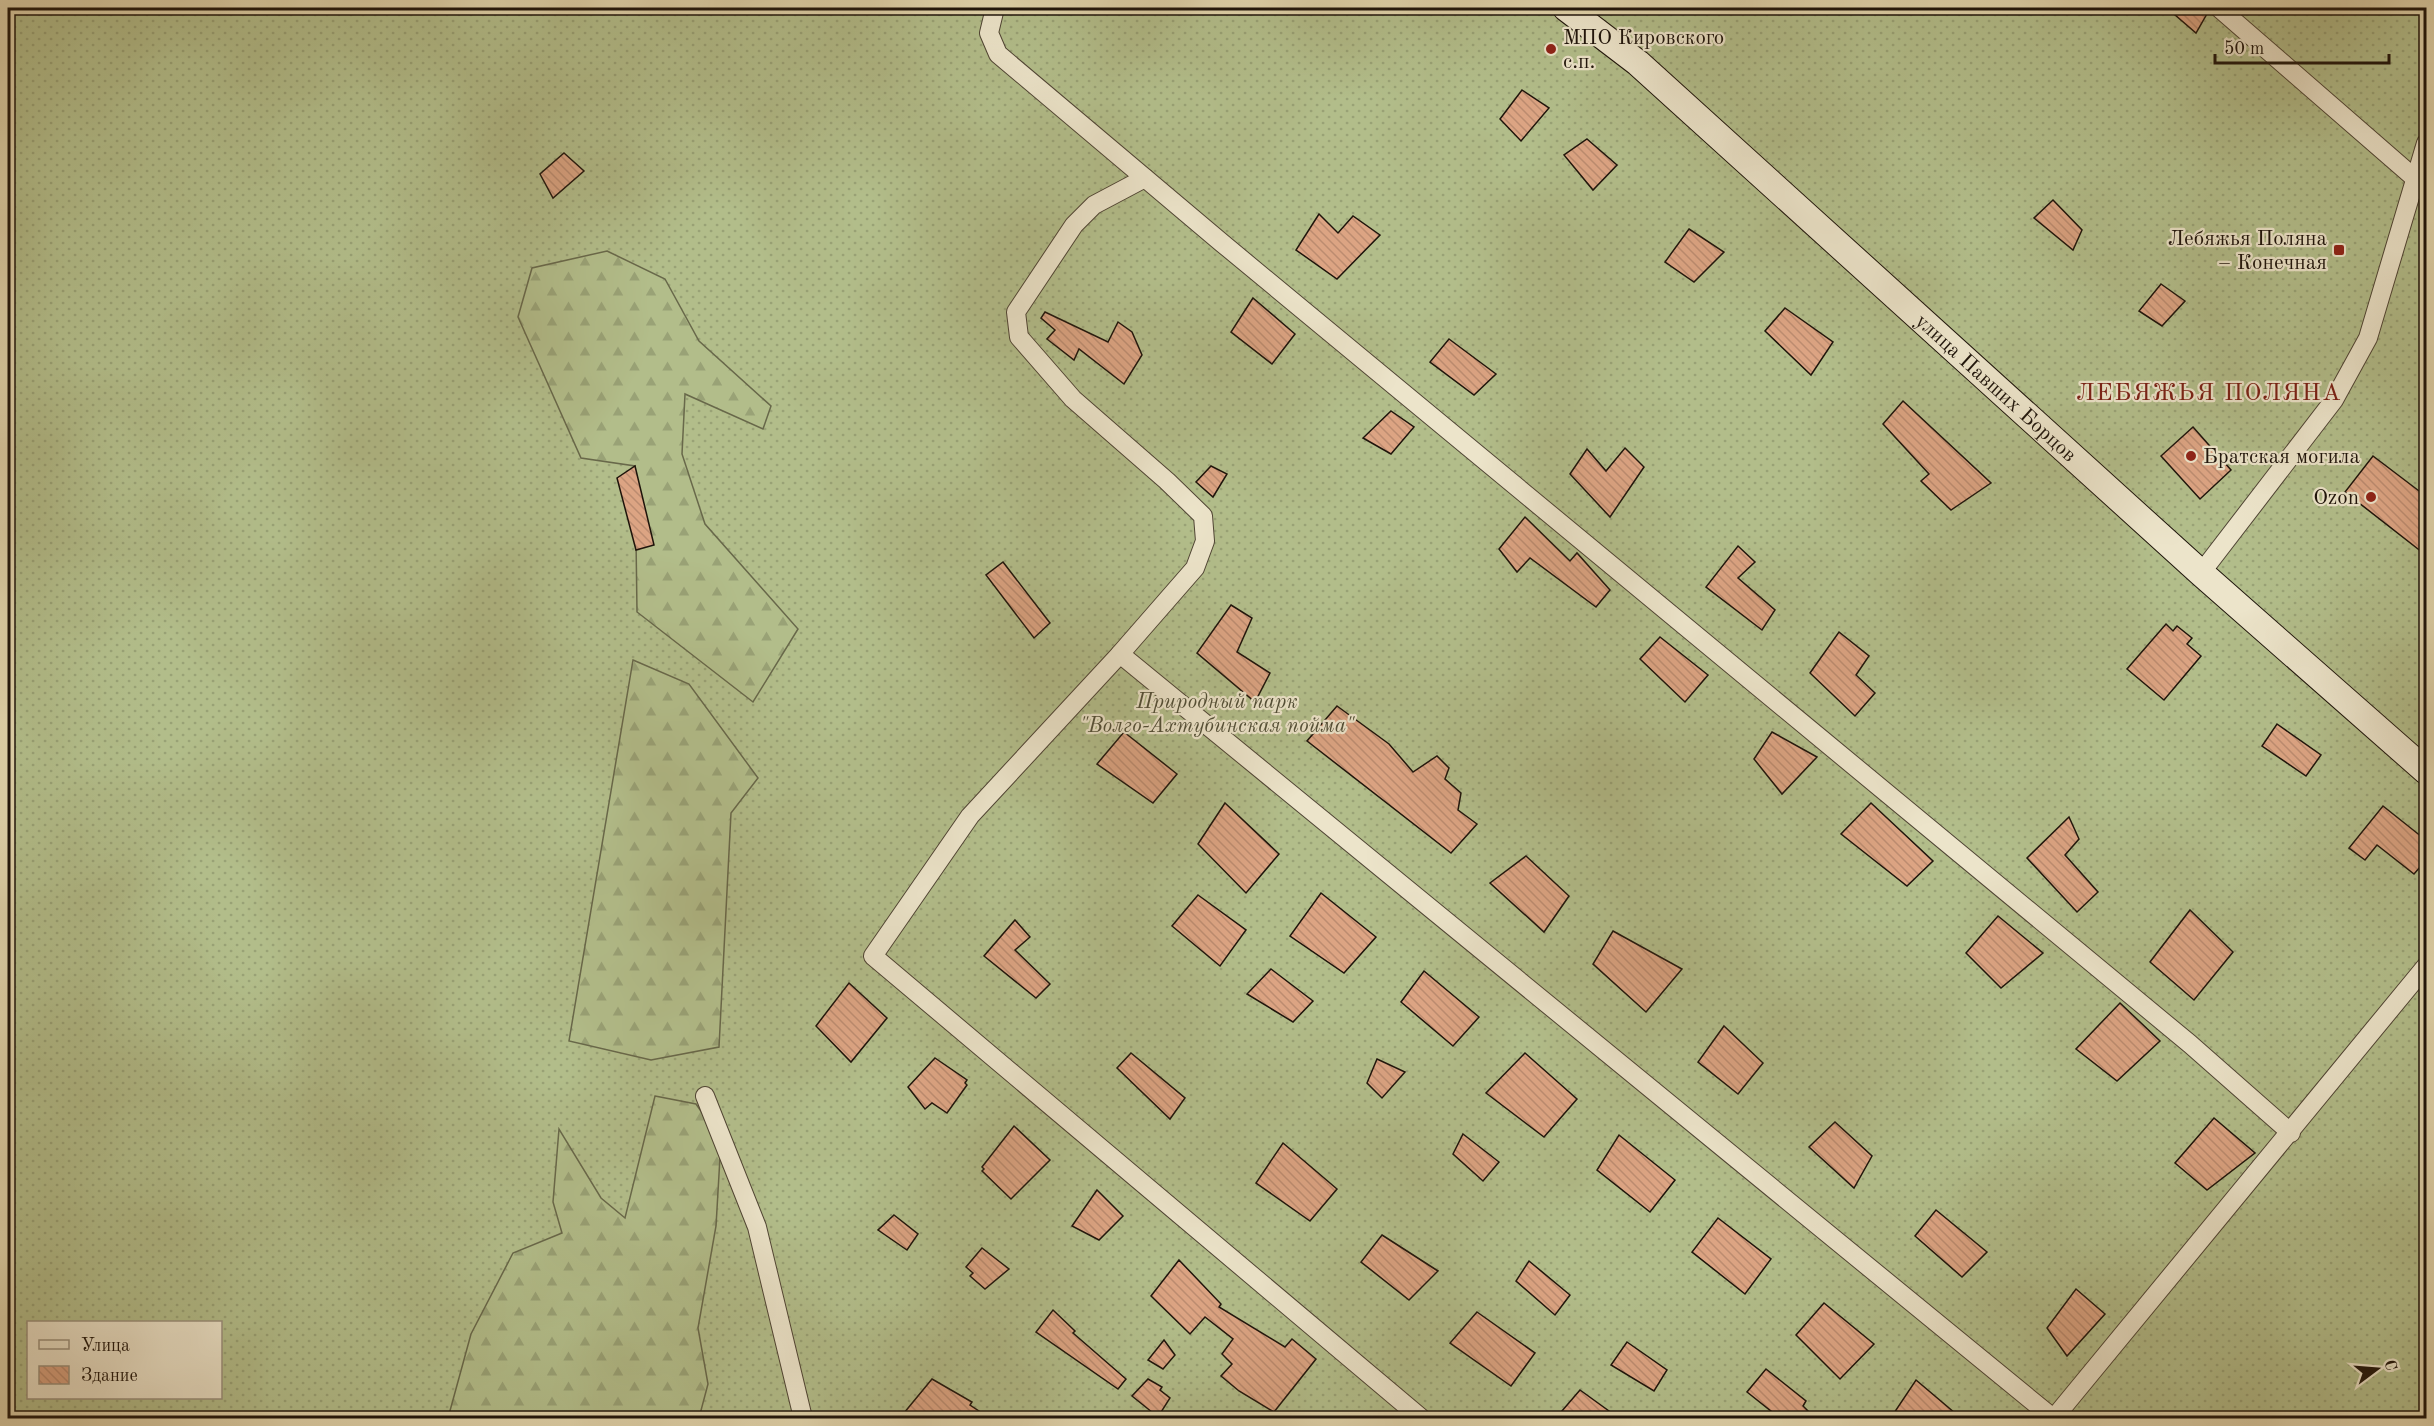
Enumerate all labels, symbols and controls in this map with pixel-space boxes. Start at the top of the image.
scale bar [2215,27,2389,65]
place label: МПО Кировского с.п. [1563,28,1724,73]
text: 50 m [2224,40,2264,58]
marker: МПО Кировского с.п. [1544,42,1558,56]
place label: Лебяжья Поляна – Конечная [2168,229,2327,274]
marker: Лебяжья Поляна – Конечная [2332,243,2346,257]
street label: улица Павших Борцов [1911,311,2080,467]
district label: ЛЕБЯЖЬЯ ПОЛЯНА [2076,382,2342,406]
place label: Братская могила [2203,447,2360,468]
marker: Братская могила [2184,449,2198,463]
place label: Ozon [2313,488,2359,509]
marker: Ozon [2364,490,2378,504]
park label: Природный парк "Волго-Ахтубинская пойма" [1080,692,1355,737]
legend [27,1321,222,1399]
text: Улица [81,1337,130,1355]
north arrow [2347,1339,2407,1399]
text: С [2380,1358,2399,1373]
text: Здание [81,1367,138,1385]

